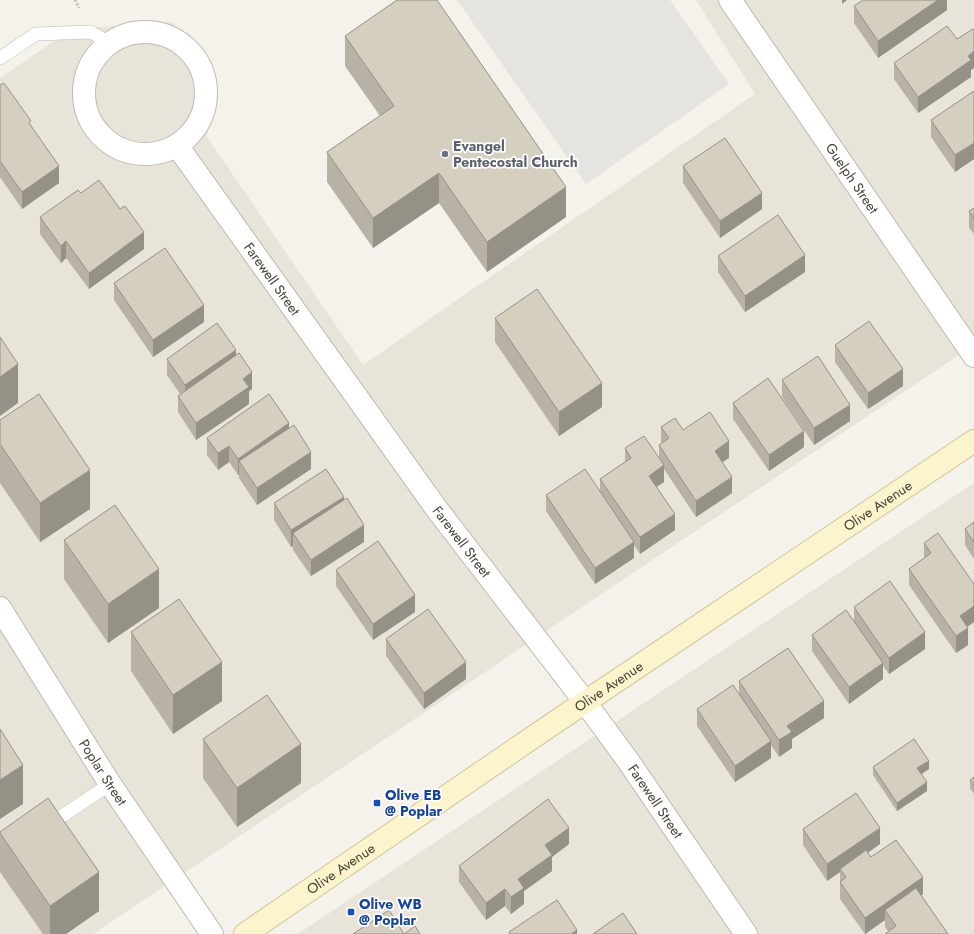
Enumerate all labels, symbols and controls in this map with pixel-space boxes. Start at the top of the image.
place label: Evangel Pentecostal Church [453,136,578,172]
street label: Guelph Street [821,139,884,218]
marker: Evangel Pentecostal Church [440,149,450,159]
street label: Farewell Street [239,238,306,320]
street label: Olive Avenue [839,475,916,536]
street label: Farewell Street [428,502,496,582]
street label: Olive Avenue [570,656,647,717]
street label: Poplar Street [74,735,132,810]
street label: Farewell Street [623,760,688,843]
place label: Olive EB @ Poplar [385,785,443,821]
marker: Olive EB @ Poplar [372,798,382,808]
street label: Olive Avenue [303,838,379,899]
place label: Olive WB @ Poplar [359,894,422,930]
marker: Olive WB @ Poplar [346,907,356,917]

